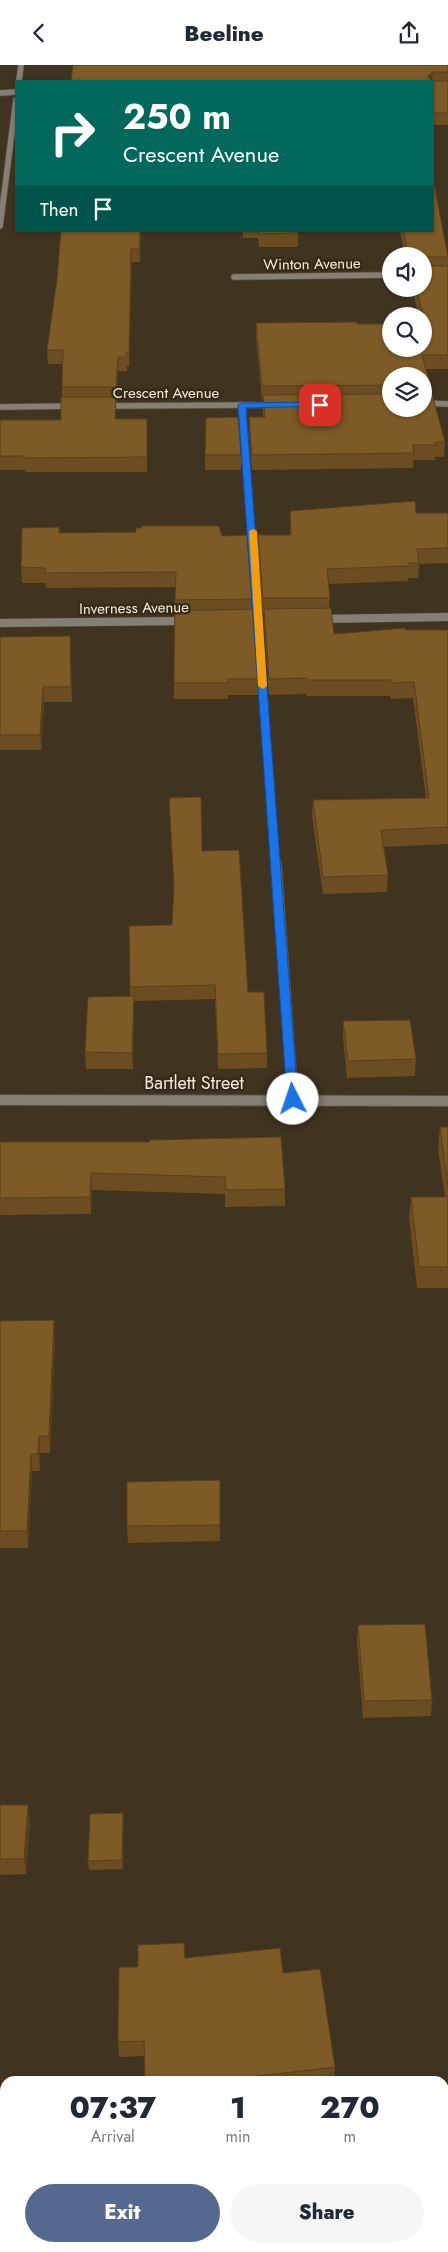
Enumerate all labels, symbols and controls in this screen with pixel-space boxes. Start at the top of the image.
text: Beeline [184,17,264,49]
icon: back [25,19,53,47]
icon: share [395,19,423,47]
text: 250 m [123,92,231,142]
icon: right [40,100,105,165]
text: Crescent Avenue [123,138,279,170]
icon: arrive [89,195,117,223]
text: Then [40,196,79,223]
map controls [382,247,432,417]
button: sound [382,247,432,297]
street label: Winton Avenue [263,252,361,276]
button: search [382,307,432,357]
button: layers [382,367,432,417]
street label: Crescent Avenue [113,382,220,404]
pin [299,384,341,426]
icon: arrive [306,391,334,419]
street label: Inverness Avenue [79,596,189,620]
street label: Bartlett Street [144,1070,244,1096]
position arrow [266,1072,318,1124]
text: 07:37 [69,2086,156,2129]
text: 1 [230,2086,246,2129]
text: 270 [320,2086,380,2129]
text: Arrival [91,2125,135,2148]
text: min [225,2125,251,2148]
text: m [344,2125,356,2148]
button: Exit [25,2184,220,2242]
button: Share [230,2184,424,2242]

